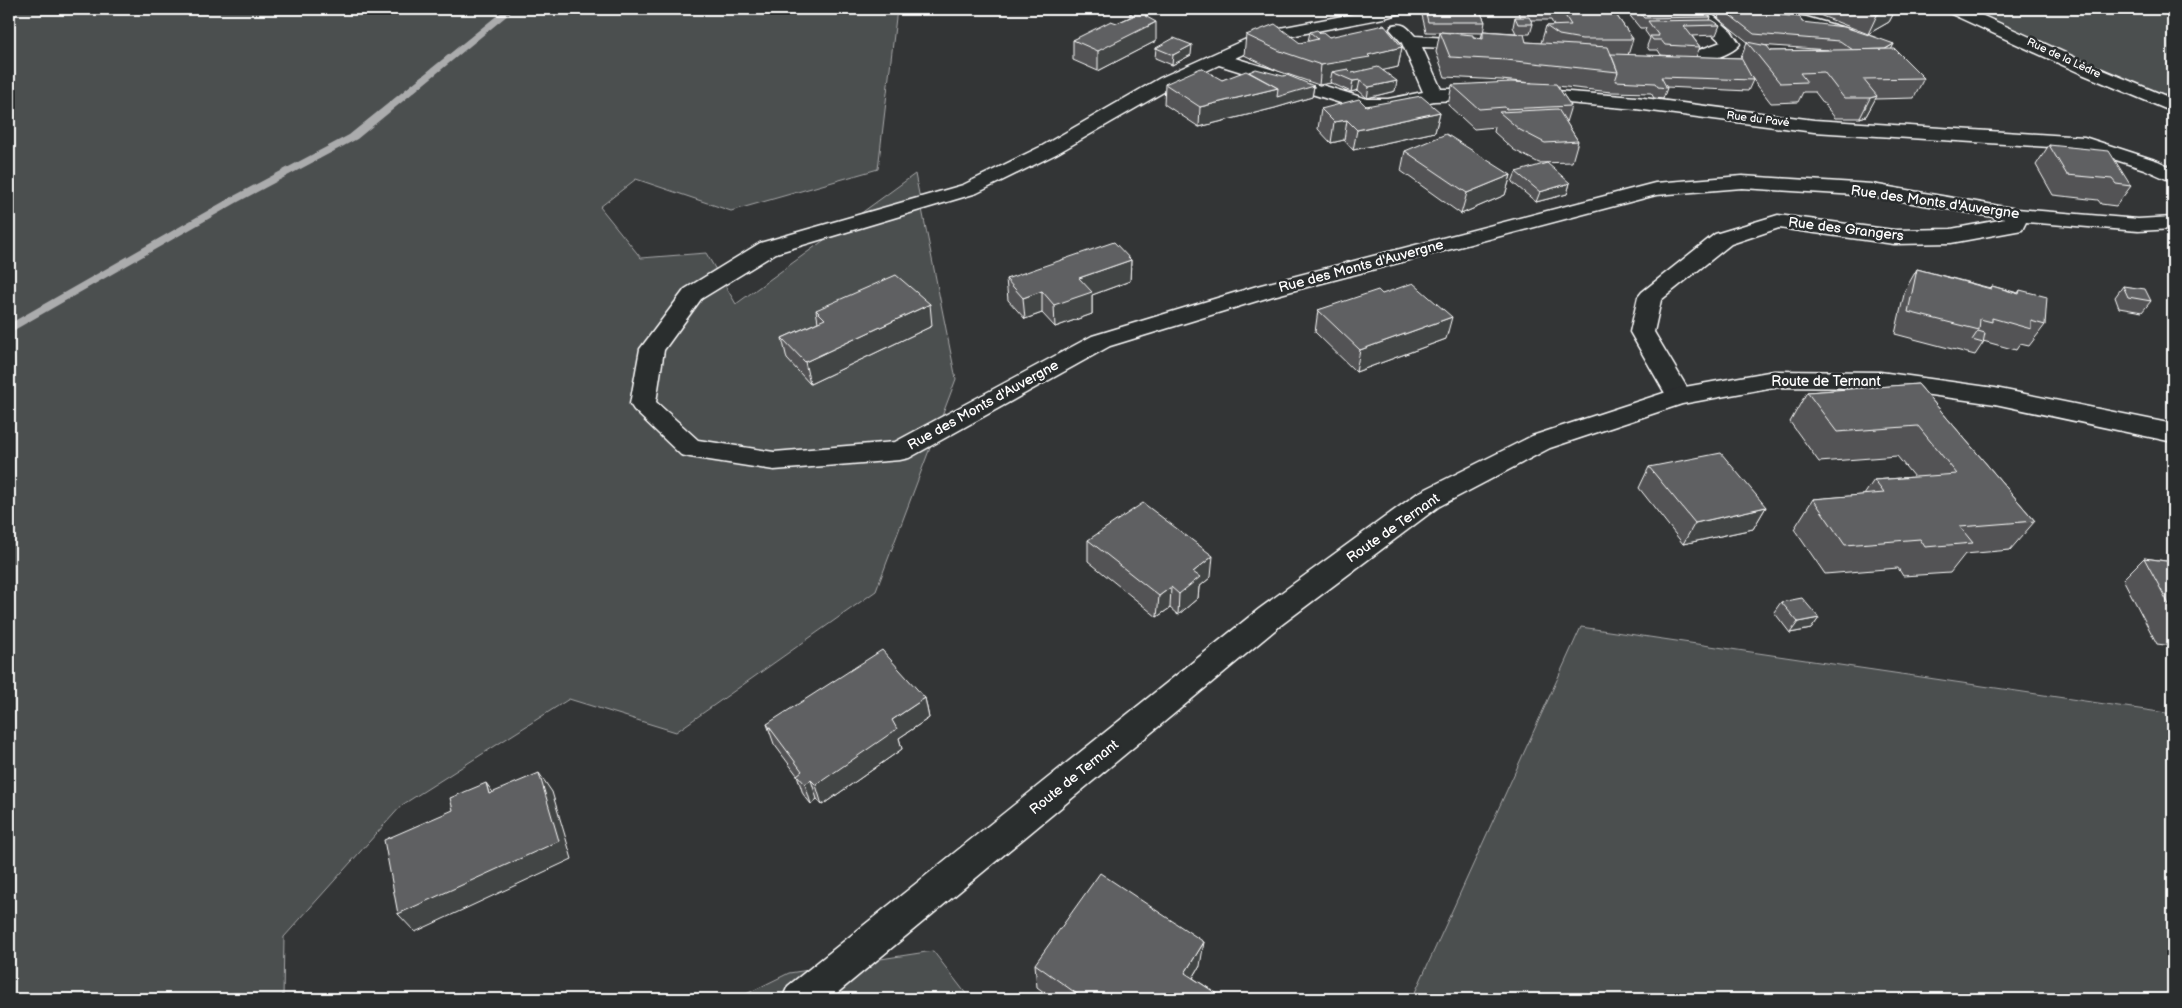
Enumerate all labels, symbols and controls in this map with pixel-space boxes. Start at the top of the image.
street label: Rue de la Lèdre [2025,35,2103,81]
street label: Rue du Pavé [1726,109,1791,129]
street label: Rue des Monts d'Auvergne [1850,182,2020,222]
street label: Rue des Grangers [1787,213,1905,245]
street label: Rue des Monts d'Auvergne [1277,236,1445,296]
street label: Rue des Monts d'Auvergne [904,356,1062,454]
street label: Route de Ternant [1771,373,1881,390]
street label: Route de Ternant [1343,489,1443,566]
street label: Route de Ternant [1026,735,1122,818]

